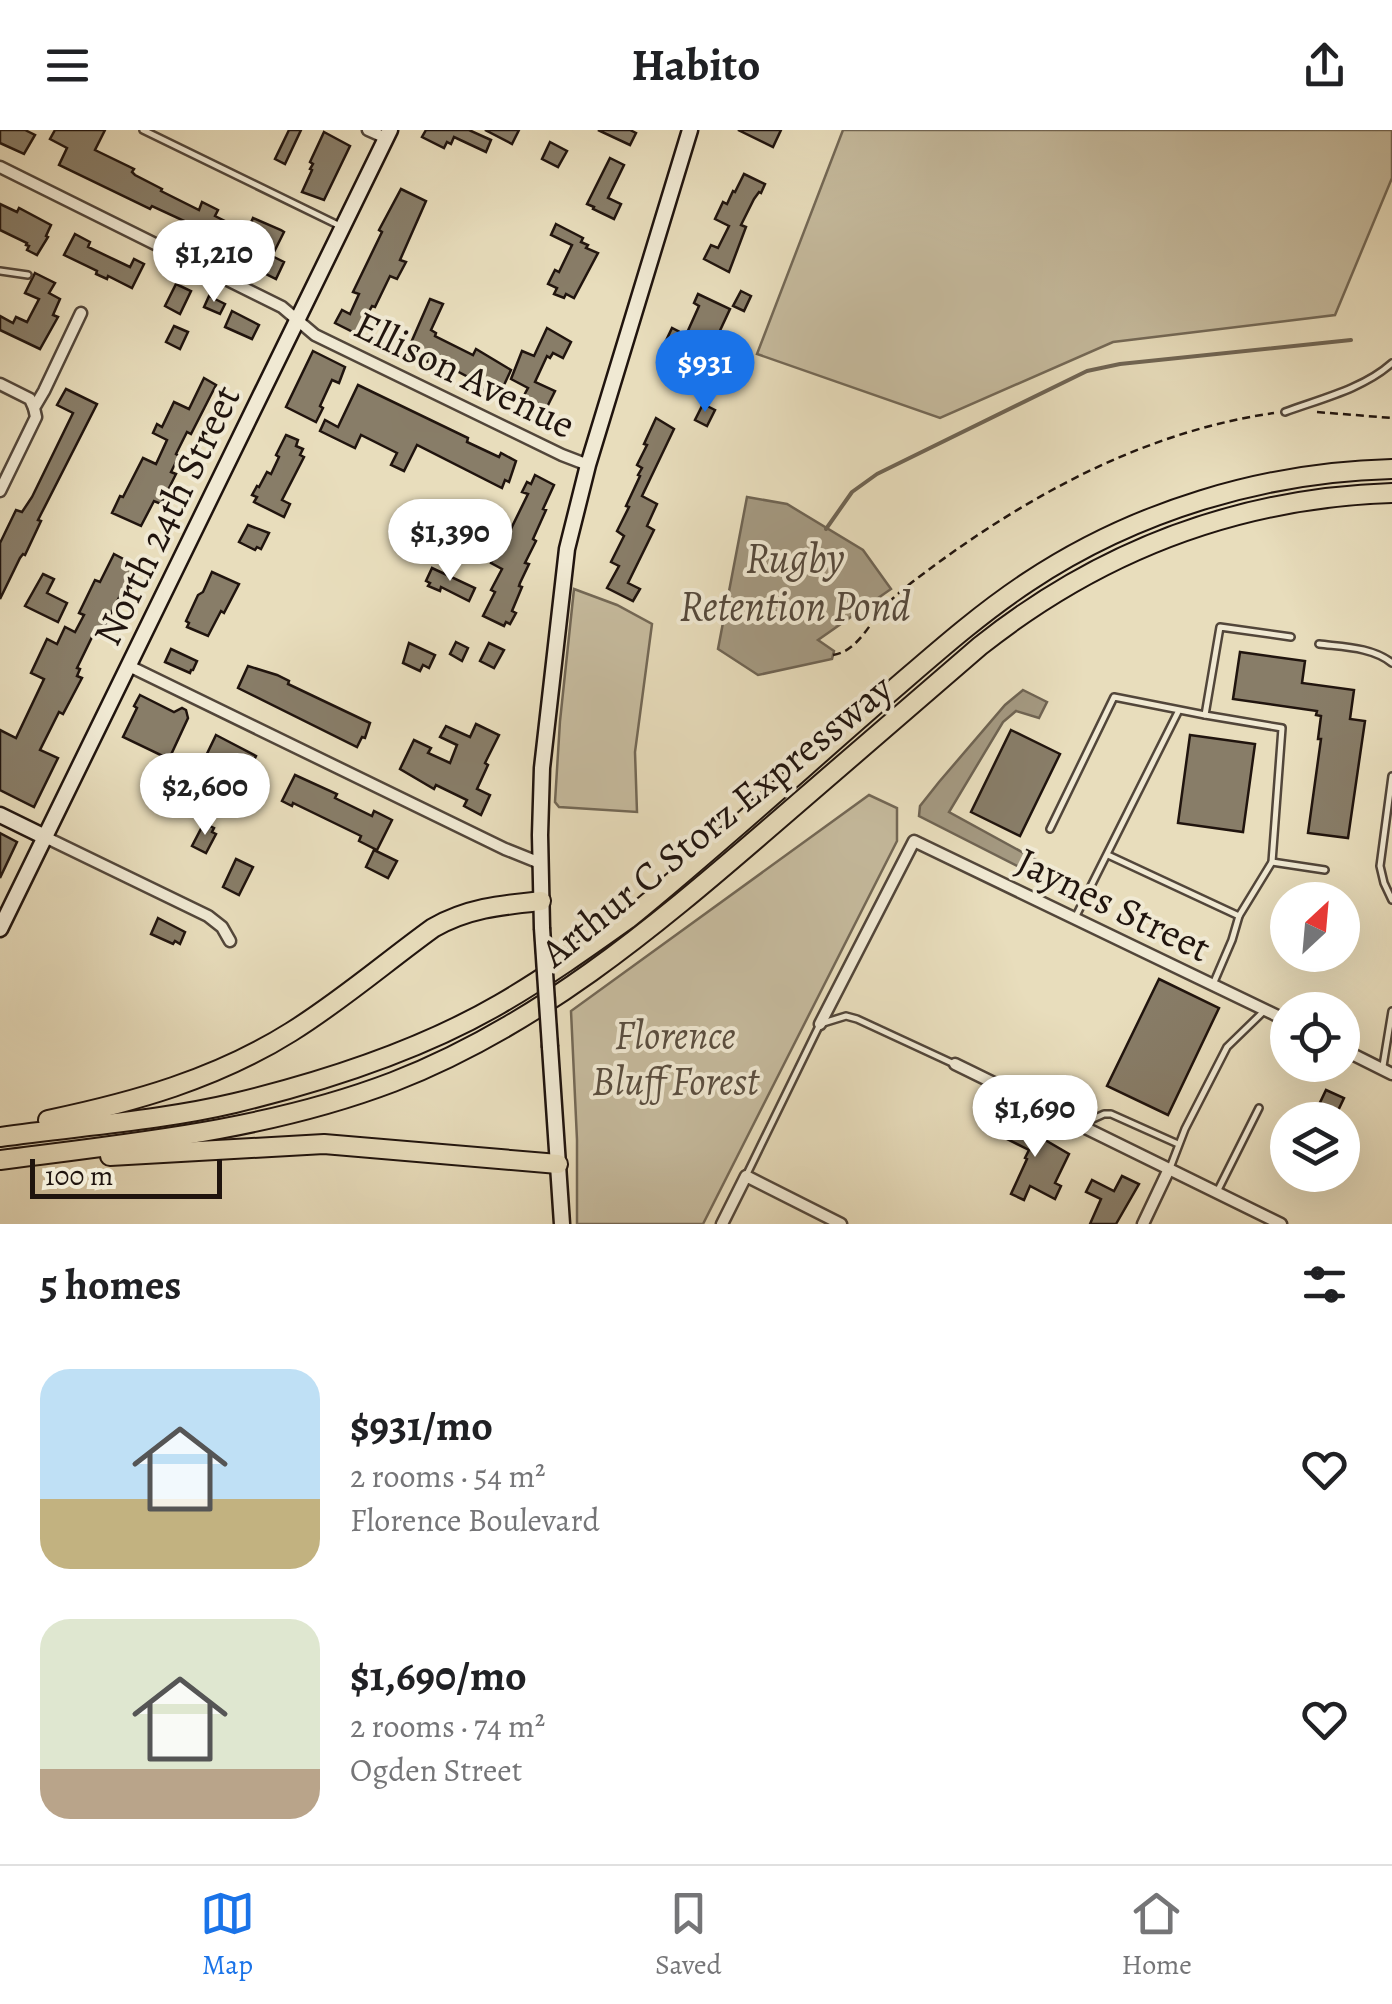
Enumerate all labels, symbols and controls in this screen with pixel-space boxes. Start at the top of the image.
text: Habito [631,34,761,96]
icon: menu [40,38,95,93]
icon: share [1297,38,1352,93]
pin: $1,210 [133,220,295,305]
text: $1,210 [175,230,253,274]
street label: Ellison Avenue [345,297,584,452]
pin: $931 [646,330,764,415]
text: $931 [678,340,732,384]
street label: North 24th Street [80,376,253,655]
pin: $1,390 [369,499,531,584]
text: $1,390 [410,509,490,553]
water label: Rugby Retention Pond [679,529,911,634]
street label: Arthur C Storz Expressway [528,660,905,980]
pin: $2,600 [124,753,286,838]
text: $2,600 [162,763,248,807]
street label: Jaynes Street [1007,834,1220,975]
north arrow [1270,882,1360,972]
map controls [1270,882,1360,1192]
button: locate [1270,992,1360,1082]
park label: Florence Bluff Forest [592,1008,760,1109]
pin: $1,690 [954,1075,1116,1160]
text: $1,690 [995,1085,1075,1129]
button: layers [1270,1102,1360,1192]
scale bar [30,1154,222,1198]
text: 100 m [45,1157,113,1195]
text: 5 homes [40,1256,181,1313]
icon: filters [1297,1257,1352,1312]
text: $931/mo [350,1397,493,1454]
icon: home [120,1409,240,1529]
icon: heart [1297,1442,1352,1497]
text: 2 rooms · 54 m² [350,1454,546,1498]
text: Florence Boulevard [350,1498,600,1542]
text: $1,690/mo [350,1647,527,1704]
icon: home [120,1659,240,1779]
icon: heart [1297,1692,1352,1747]
text: 2 rooms · 74 m² [350,1704,545,1748]
text: Ogden Street [350,1748,522,1792]
tab: Map [200,1886,255,1984]
tab: Saved [655,1886,722,1984]
tab: Home [1122,1886,1192,1984]

